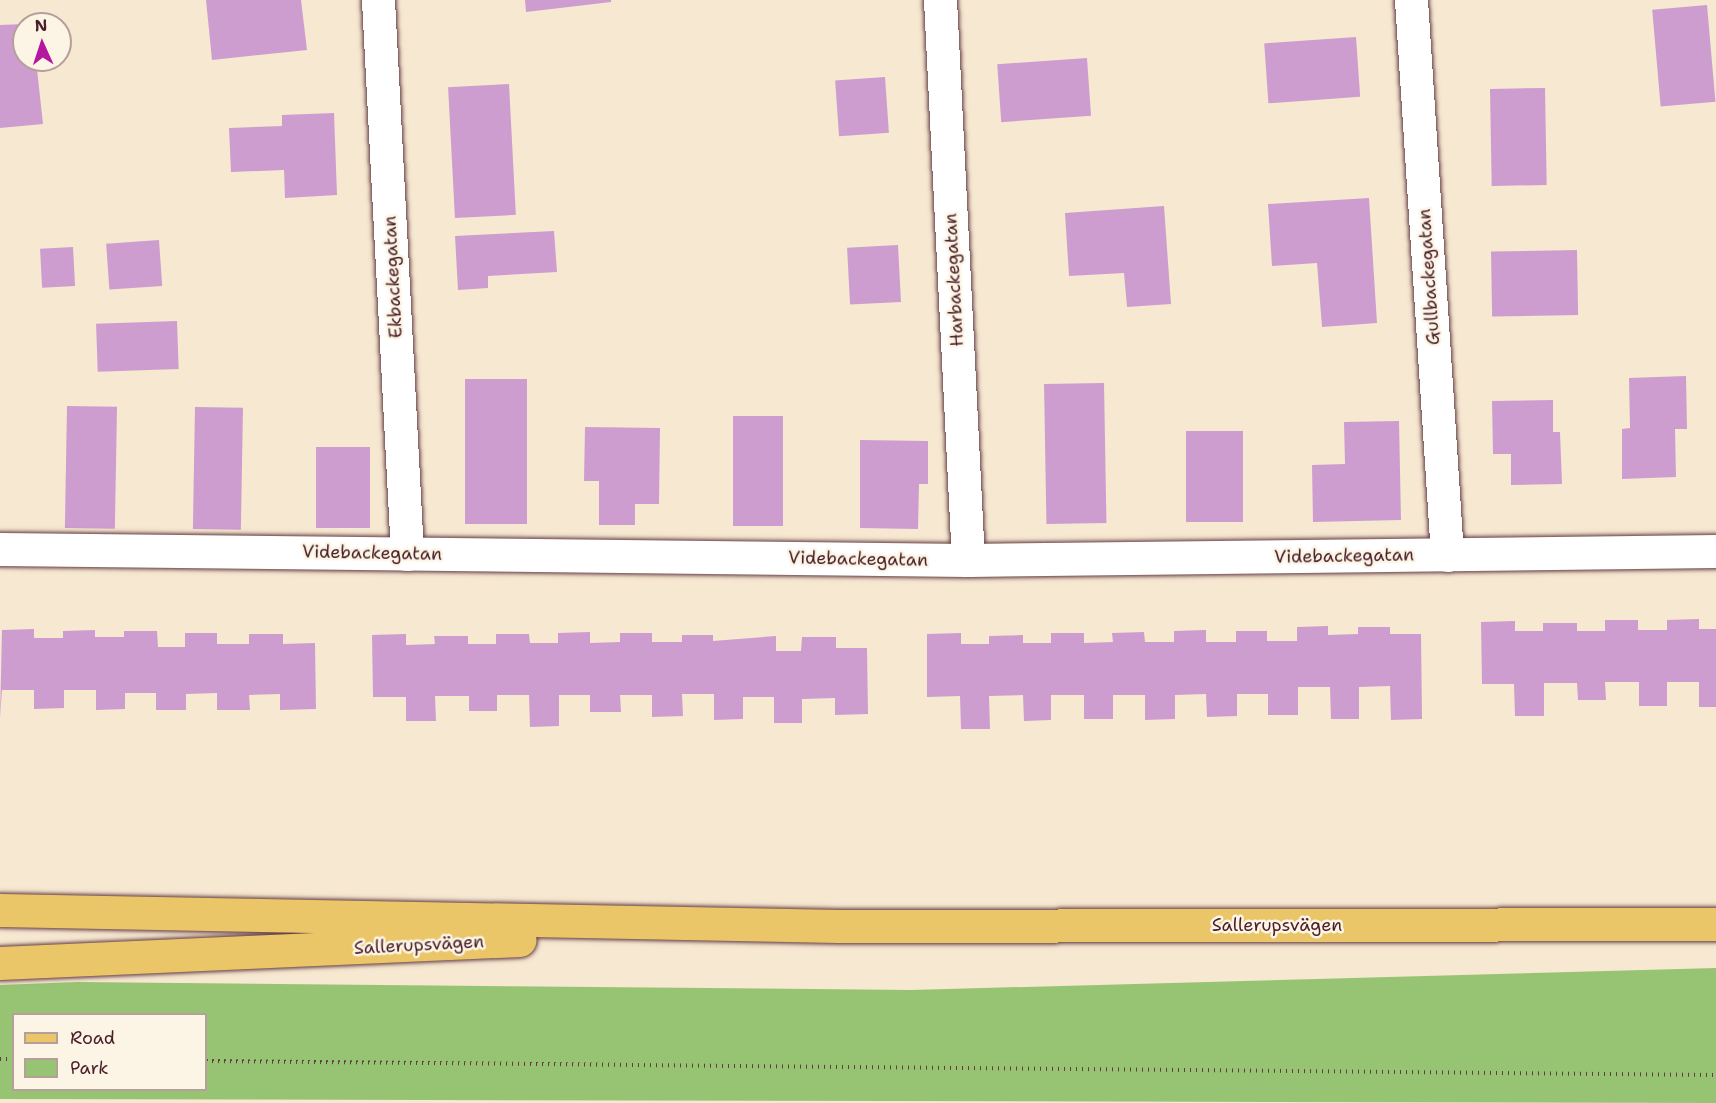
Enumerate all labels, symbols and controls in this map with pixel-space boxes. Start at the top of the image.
north arrow [12,12,72,72]
text: N [34,15,48,36]
street label: Gullbackegatan [1413,208,1445,346]
street label: Harbackegatan [940,213,968,347]
street label: Ekbackegatan [379,215,407,339]
street label: Videbackegatan [302,541,442,565]
street label: Videbackegatan [1274,544,1414,568]
street label: Videbackegatan [788,547,928,571]
street label: Sallerupsvägen [1212,914,1342,936]
street label: Sallerupsvägen [353,931,485,959]
legend [12,1013,207,1091]
text: Road [70,1026,115,1050]
text: Park [70,1056,109,1080]

